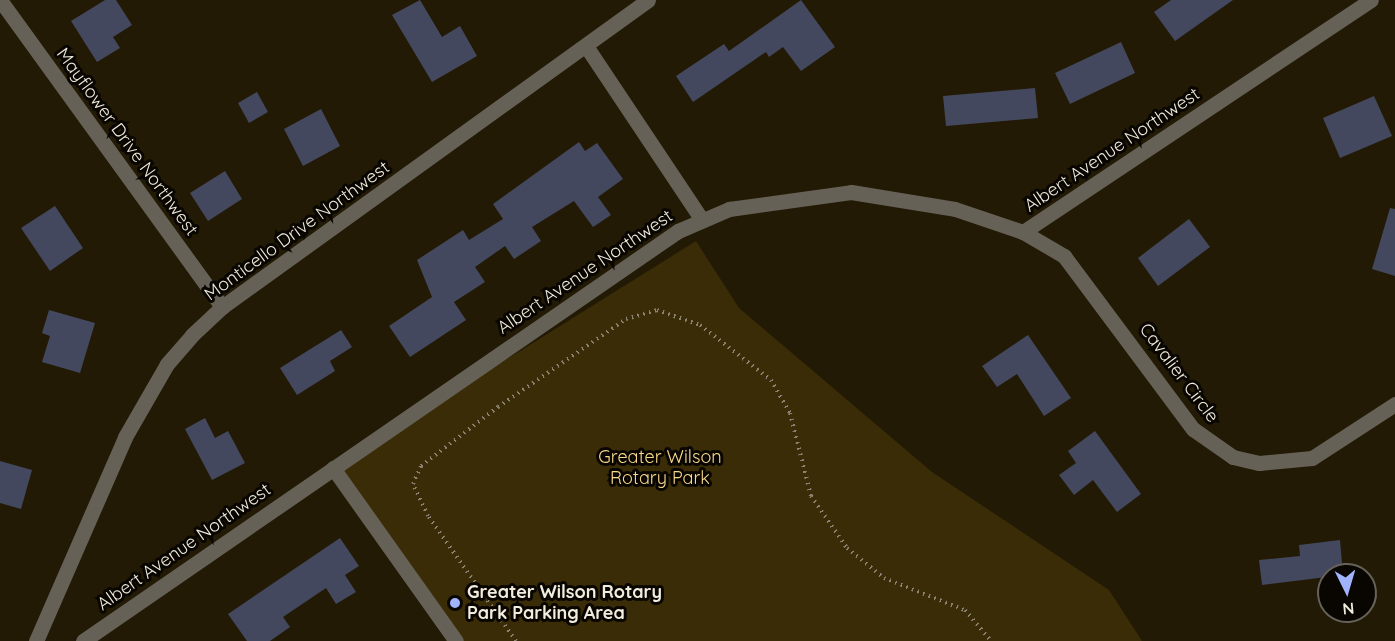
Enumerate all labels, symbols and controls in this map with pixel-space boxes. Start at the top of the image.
street label: Mayflower Drive Northwest [52,44,202,240]
street label: Albert Avenue Northwest [1020,83,1204,217]
street label: Monticello Drive Northwest [200,157,394,305]
street label: Albert Avenue Northwest [493,205,677,339]
street label: Cavalier Circle [1135,319,1223,427]
park label: Greater Wilson Rotary Park [598,447,722,490]
street label: Albert Avenue Northwest [93,479,275,615]
north arrow [1317,563,1377,623]
place label: Greater Wilson Rotary Park Parking Area [467,582,662,624]
marker: Greater Wilson Rotary Park Parking Area [448,596,462,610]
text: N [1342,598,1355,619]

